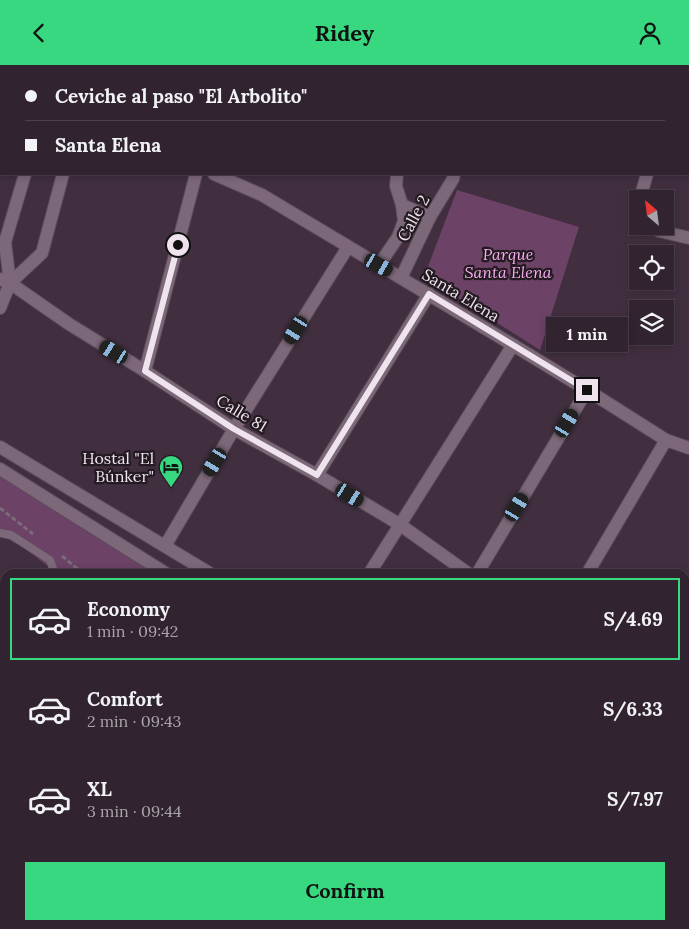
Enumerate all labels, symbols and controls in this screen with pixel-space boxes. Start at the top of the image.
icon: back [25,19,53,47]
text: Ridey [315,19,374,47]
icon: person [636,19,664,47]
text: Ceviche al paso "El Arbolito" [55,84,307,108]
text: Santa Elena [55,133,161,157]
north arrow [629,190,674,235]
map controls [629,190,674,345]
street label: Calle 2 [393,191,433,245]
route start [167,234,189,256]
park label: Parque Santa Elena [464,244,552,282]
button: locate [629,245,674,290]
car [362,251,395,279]
street label: Santa Elena [419,264,503,326]
button: layers [629,300,674,345]
car [281,313,310,347]
callout: 1 min [546,317,628,353]
text: 1 min [567,324,607,344]
car [97,338,130,366]
route end [576,379,598,401]
street label: Calle 81 [213,390,271,436]
car [552,406,581,440]
car [200,445,229,479]
place label: Hostal "El Búnker" [82,448,154,486]
hotel icon: Hostal "El Búnker" [158,454,184,488]
car [333,481,366,509]
car [502,490,531,524]
icon: car [27,597,72,642]
text: Economy [87,597,170,621]
text: S/4.69 [603,607,663,631]
text: 1 min · 09:42 [87,621,178,641]
icon: car [27,687,72,732]
text: Comfort [87,687,163,711]
text: S/6.33 [603,697,663,721]
text: 2 min · 09:43 [87,711,182,731]
icon: car [27,777,72,822]
text: XL [87,777,112,801]
text: S/7.97 [607,787,663,811]
text: 3 min · 09:44 [87,801,182,821]
button: Confirm [25,862,665,920]

